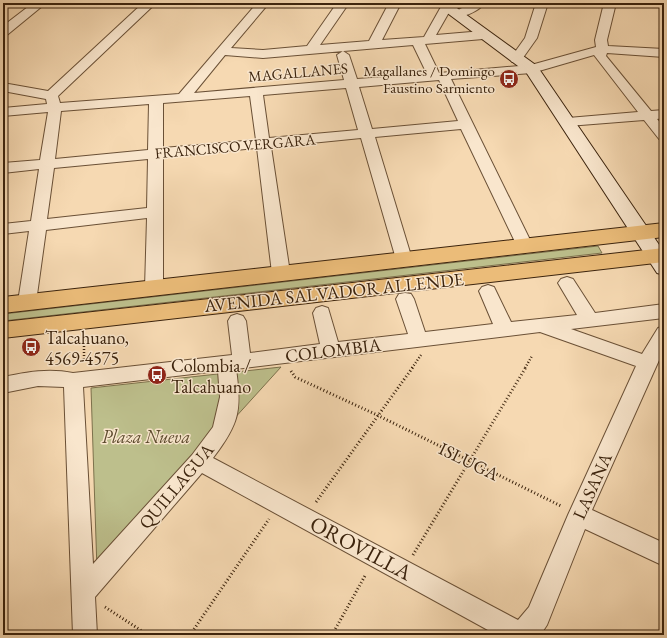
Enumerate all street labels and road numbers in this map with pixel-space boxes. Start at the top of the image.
street label: MAGALLANES [247,58,349,86]
street label: FRANCISCO VERGARA [154,129,317,162]
street label: AVENIDA SALVADOR ALLENDE [202,267,465,317]
street label: COLOMBIA [284,333,383,367]
street label: ISLUGA [435,437,503,486]
street label: QUILLAGUA [133,438,219,534]
street label: LASANA [567,449,617,523]
street label: OROVILLA [305,509,418,587]

